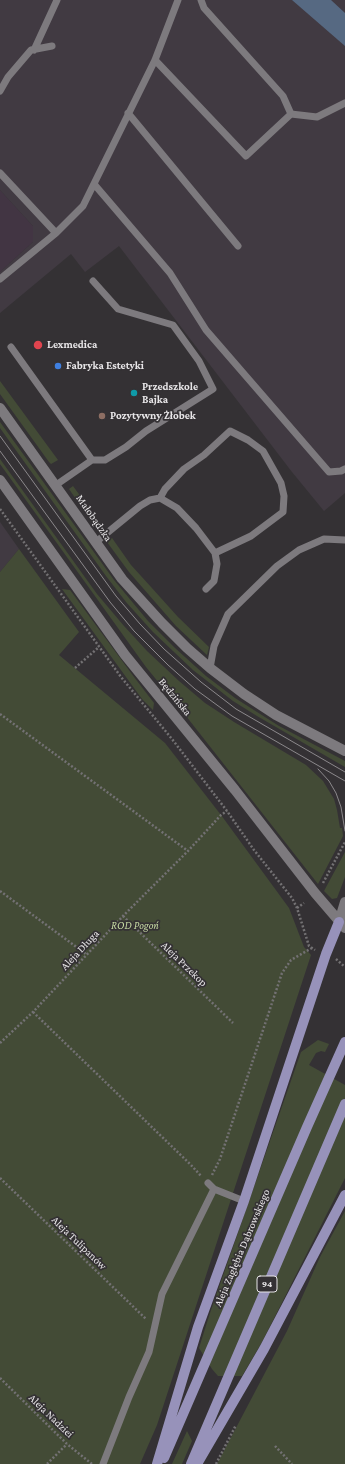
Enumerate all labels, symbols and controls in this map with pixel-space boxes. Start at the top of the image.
place label: Lexmedica [47,338,97,352]
marker: Lexmedica [32,339,44,351]
place label: Fabryka Estetyki [66,359,144,373]
marker: Fabryka Estetyki [53,361,63,371]
place label: Przedszkole Bajka [142,380,198,406]
marker: Przedszkole Bajka [129,388,139,398]
place label: Pozytywny Żłobek [110,409,196,423]
marker: Pozytywny Żłobek [97,411,107,421]
street label: Małobądzka [73,492,115,544]
street label: Będzińska [156,675,194,719]
park label: ROD Pogoń [111,919,159,933]
street label: Aleja Długa [58,927,102,973]
street label: Aleja Przekop [158,939,210,989]
street label: Aleja Zagłębia Dąbrowskiego [211,1187,273,1309]
street label: Aleja Tulipanów [49,1213,109,1273]
road number: 94 [257,1276,277,1292]
street label: Aleja Nadziei [26,1391,76,1441]

